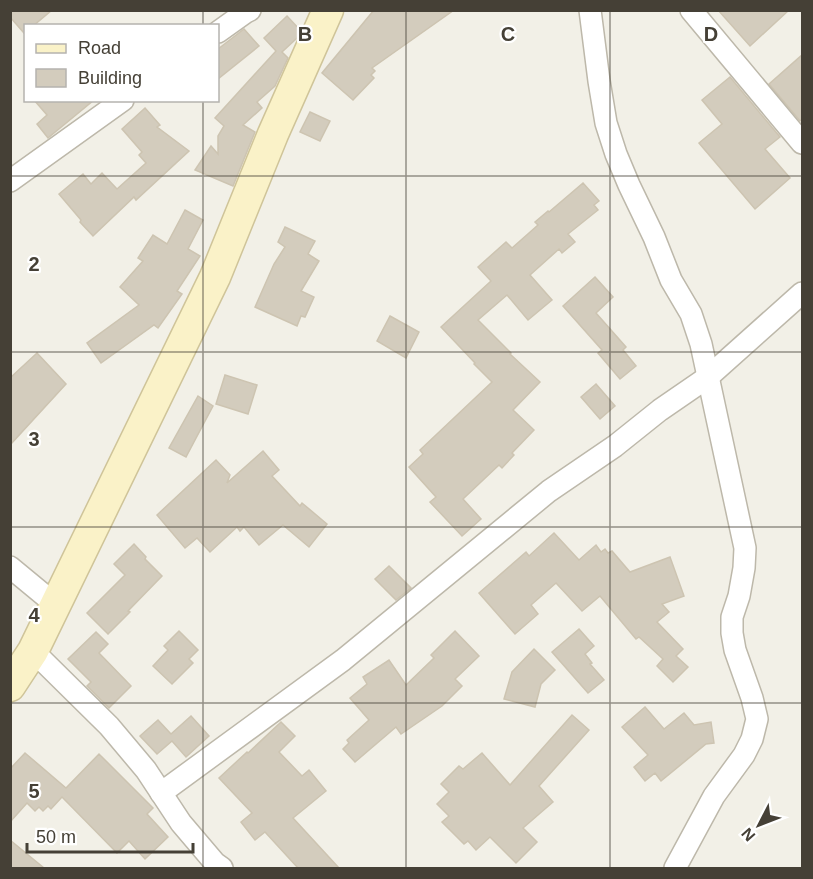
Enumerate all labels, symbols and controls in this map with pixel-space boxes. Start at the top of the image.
text: B [298,23,312,45]
text: C [501,23,515,45]
text: D [704,23,718,45]
legend [24,24,219,102]
text: Road [78,38,121,58]
text: Building [78,68,142,88]
text: 2 [28,253,40,275]
text: 3 [28,428,40,450]
text: 4 [28,604,40,626]
text: 5 [28,780,40,802]
north arrow [729,795,789,855]
scale bar [27,816,194,854]
text: N [738,825,758,845]
text: 50 m [36,827,76,847]

